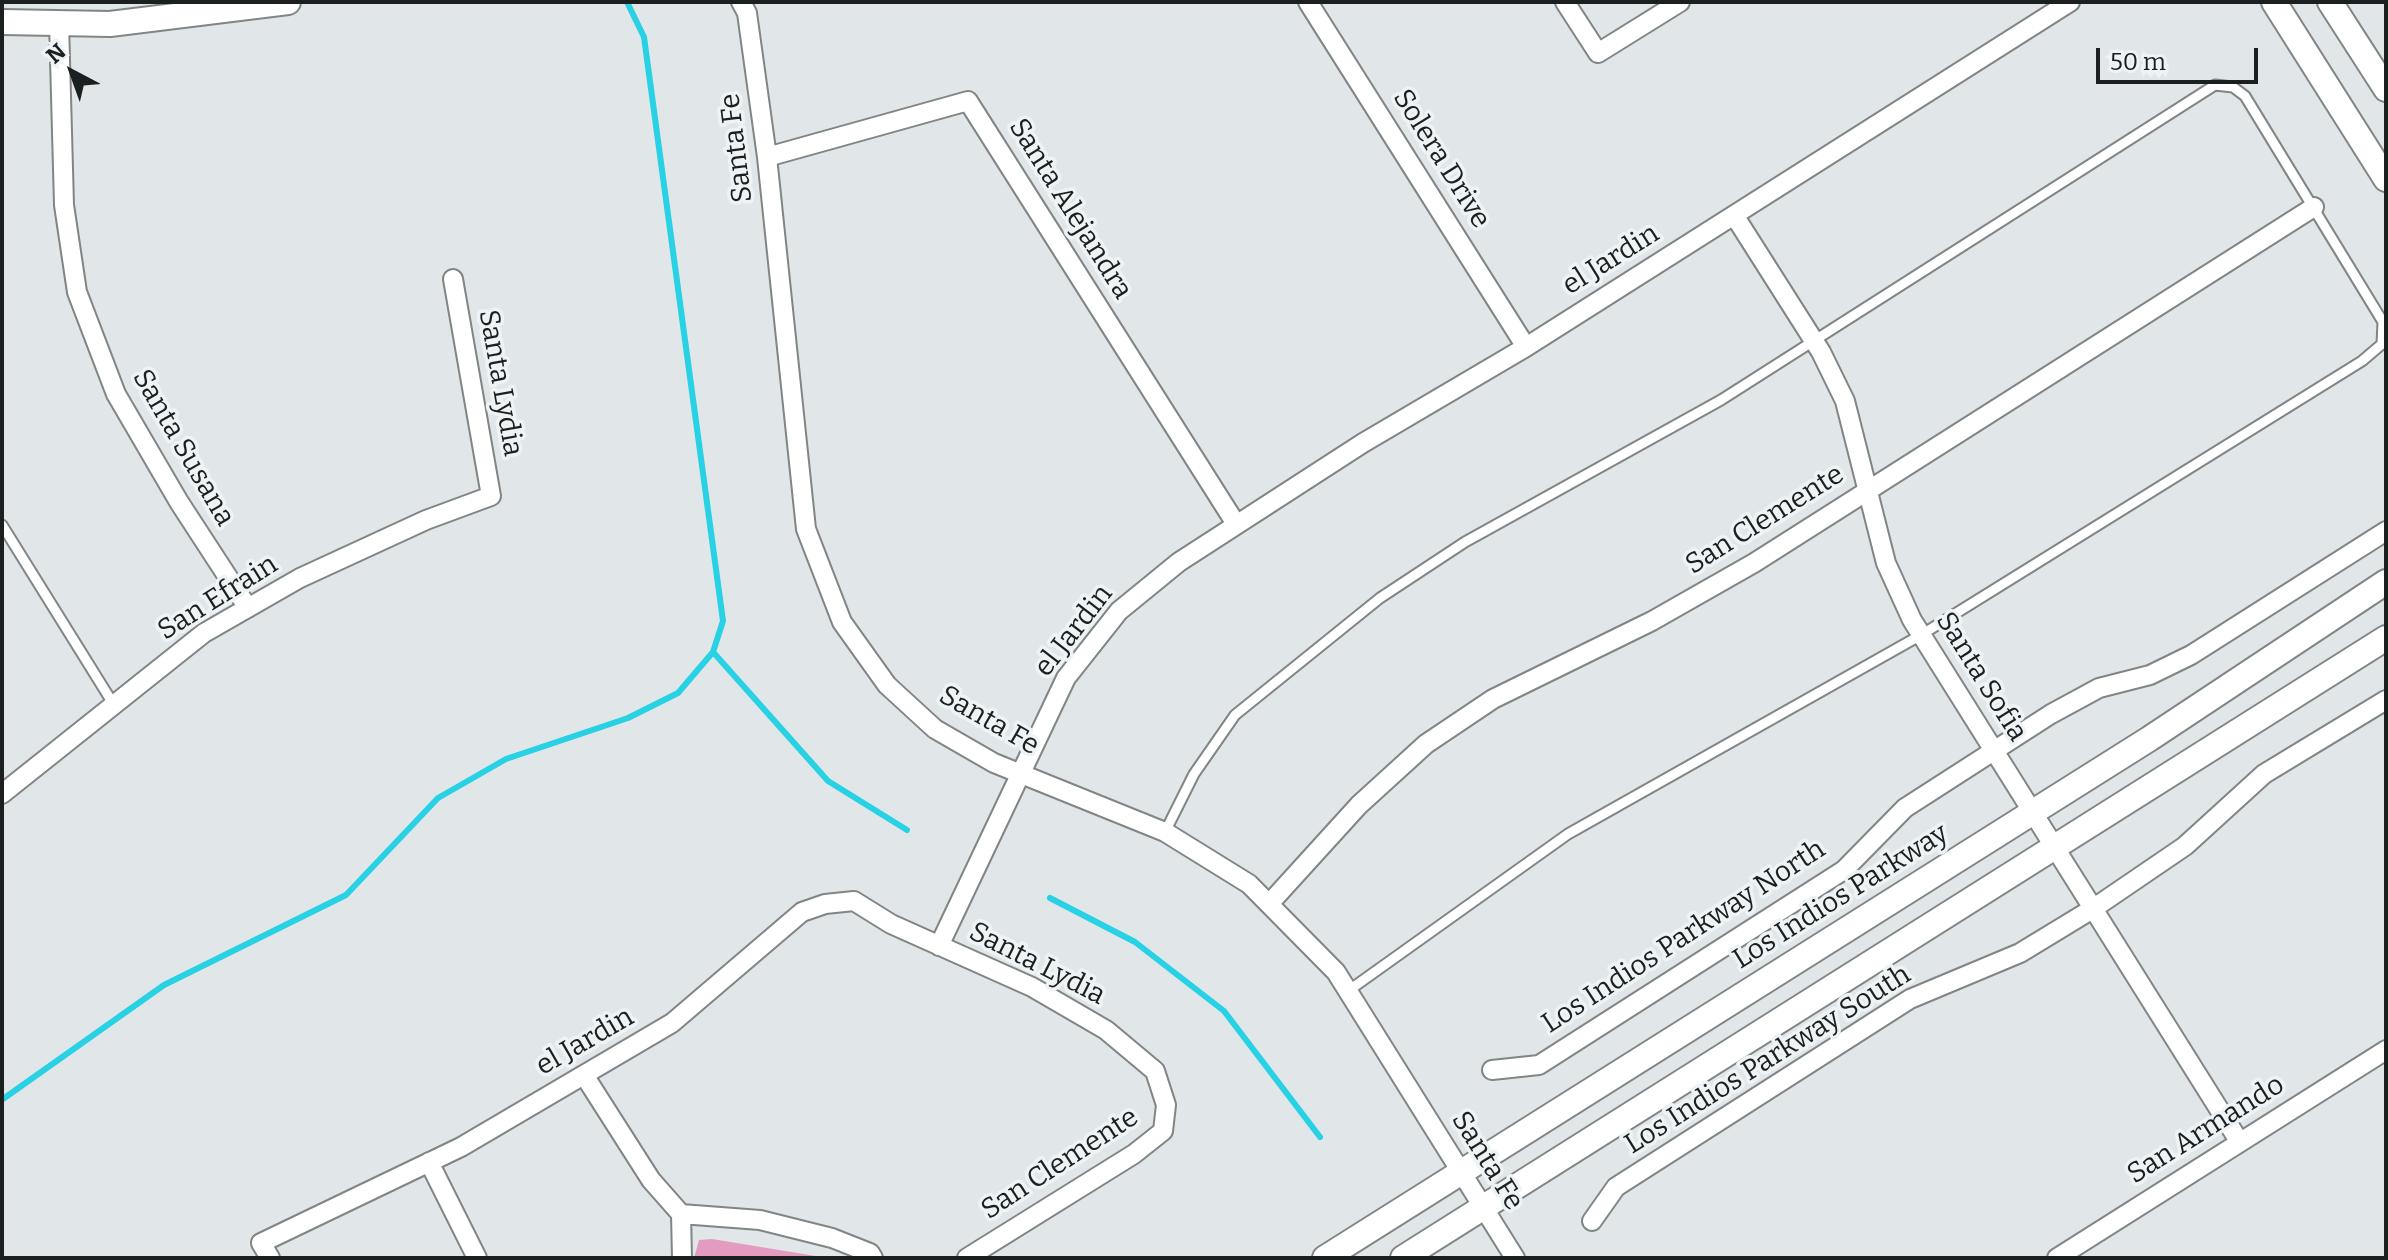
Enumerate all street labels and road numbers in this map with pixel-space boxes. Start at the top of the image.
street label: Solera Drive [1385,83,1497,235]
street label: Santa Fe [714,92,760,204]
street label: Santa Alejandra [1001,113,1139,305]
street label: el Jardin [1557,217,1665,303]
street label: Santa Lydia [471,307,529,459]
street label: Santa Susana [125,364,241,532]
street label: San Clemente [1680,458,1850,582]
street label: San Efrain [152,548,284,648]
street label: el Jardin [1028,578,1120,684]
street label: Santa Sofia [1928,606,2034,748]
street label: Santa Fe [933,679,1045,763]
street label: Los Indios Parkway [1727,817,1955,977]
street label: Los Indios Parkway North [1536,833,1832,1041]
street label: Santa Lydia [963,915,1111,1013]
street label: Los Indios Parkway South [1619,958,1917,1162]
street label: el Jardin [530,1001,640,1083]
street label: San Armando [2121,1068,2291,1192]
street label: San Clemente [975,1101,1145,1227]
street label: Santa Fe [1444,1106,1530,1216]

